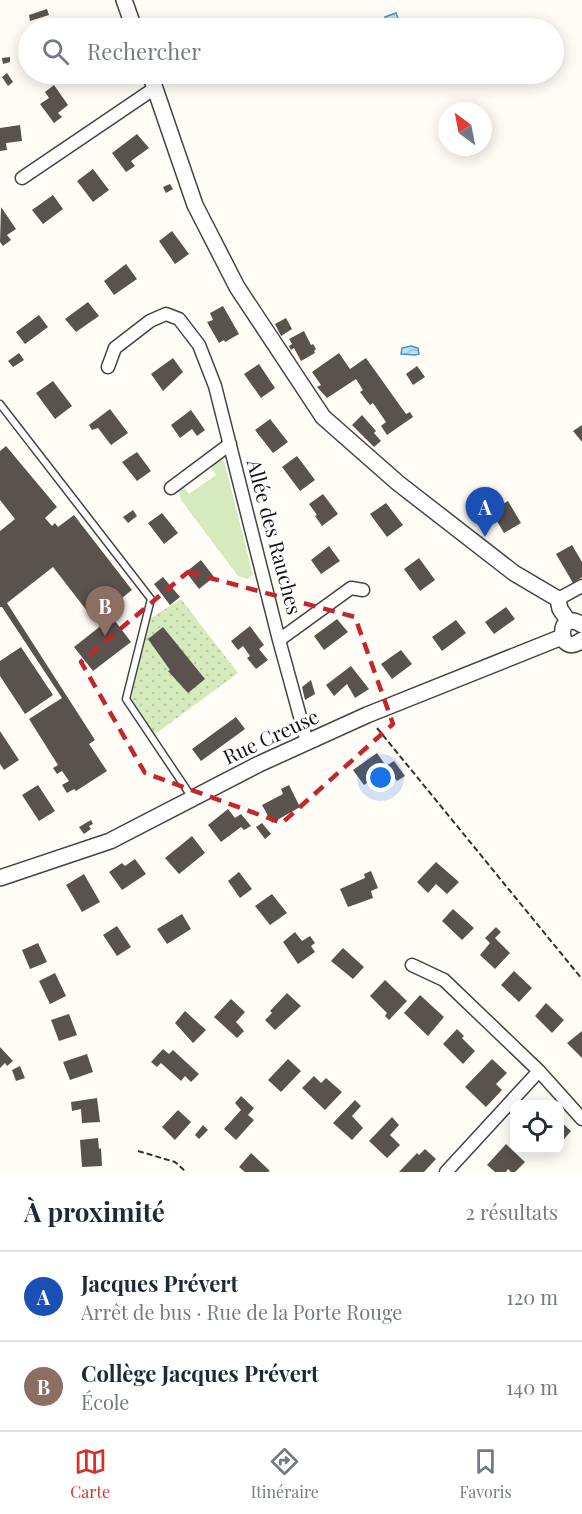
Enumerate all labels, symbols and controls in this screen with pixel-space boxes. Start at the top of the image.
search box [18,18,564,84]
icon: search [39,35,72,68]
text: Rechercher [87,36,201,66]
north arrow [438,102,492,156]
street label: Allée des Rauches [241,455,309,617]
pin: A [466,488,504,537]
pin: B [86,586,124,636]
street label: Rue Creuse [218,702,323,770]
your location [366,763,395,792]
map controls [510,1100,564,1154]
button: locate [510,1100,564,1154]
text: À proximité [24,1194,165,1229]
text: 2 résultats [465,1198,558,1225]
text: Jacques Prévert [81,1268,238,1298]
text: A [37,1283,50,1310]
text: 120 m [506,1283,558,1310]
text: Arrêt de bus · Rue de la Porte Rouge [81,1298,402,1325]
text: Collège Jacques Prévert [81,1358,319,1388]
text: B [37,1373,50,1400]
text: 140 m [506,1373,558,1400]
text: École [81,1388,129,1415]
tab: Carte [70,1445,110,1502]
tab: Itinéraire [251,1445,319,1502]
tab: Favoris [459,1445,512,1502]

